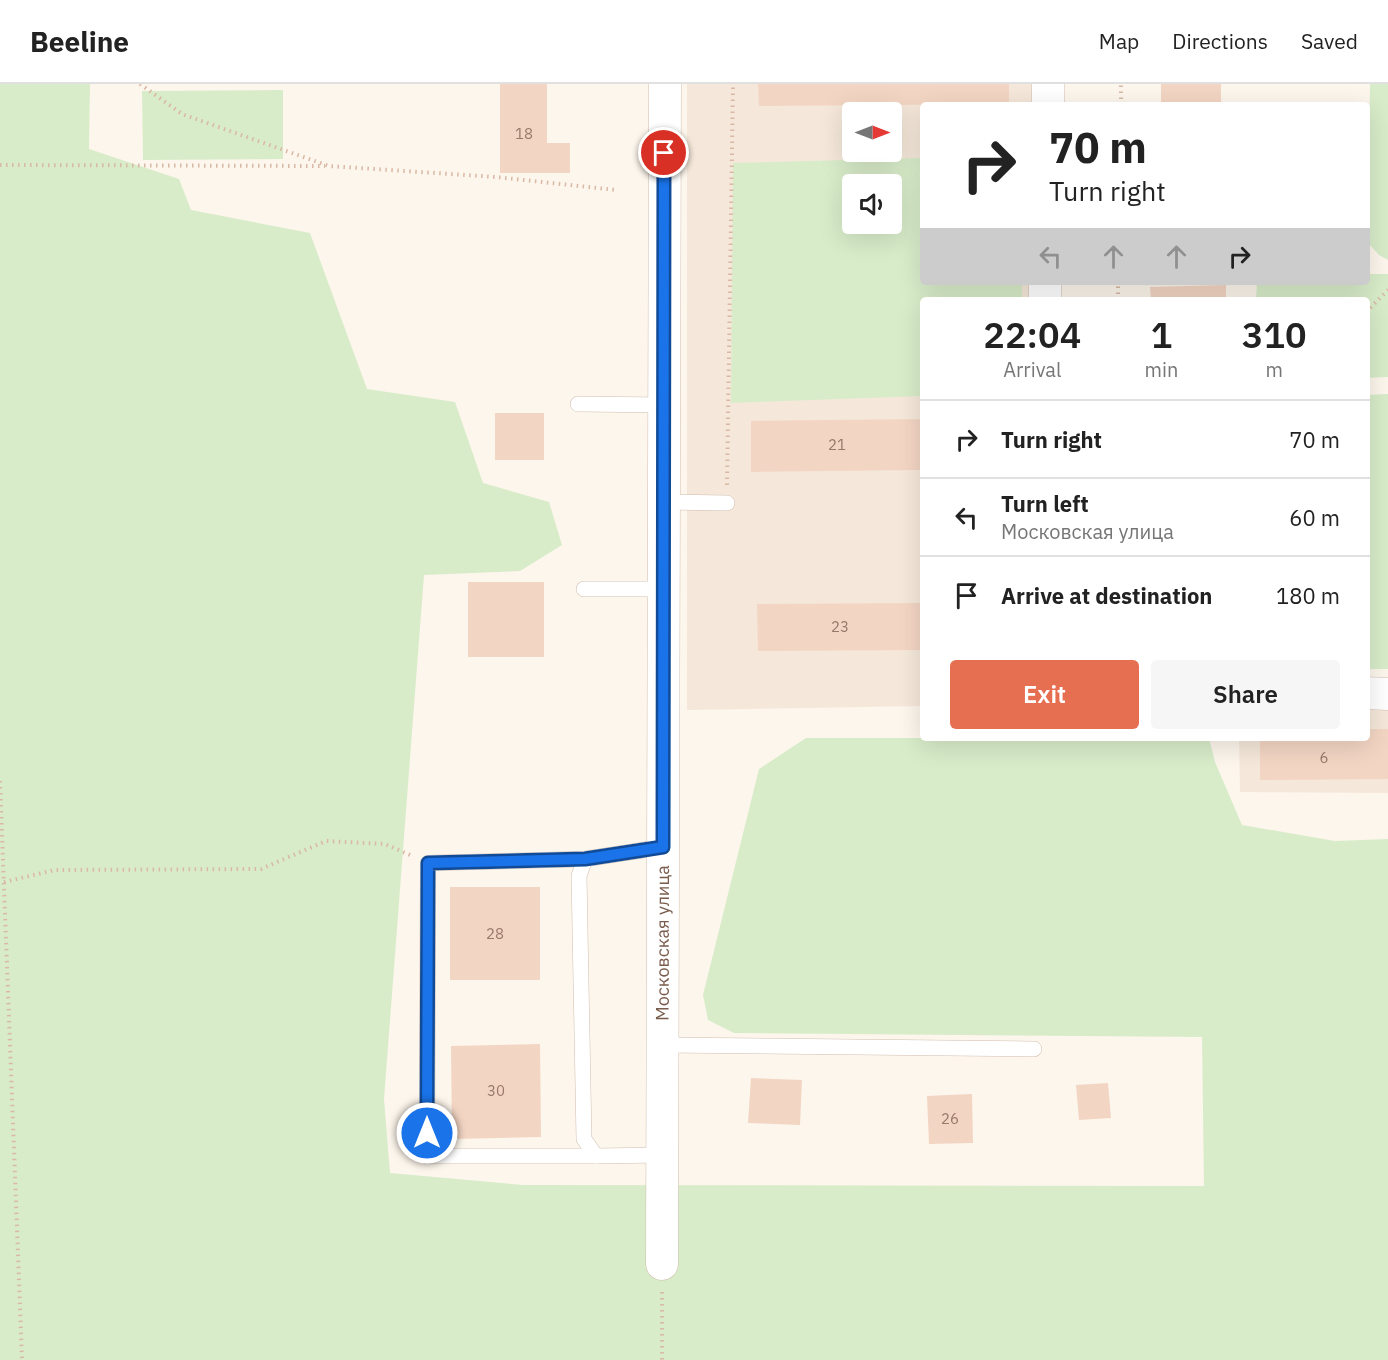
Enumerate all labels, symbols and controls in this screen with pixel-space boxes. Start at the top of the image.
text: Beeline [30,23,129,60]
text: Map [1099,27,1139,55]
text: Directions [1172,27,1268,55]
text: Saved [1301,27,1358,55]
north arrow [842,102,902,162]
map controls [842,102,902,234]
text: 70 m [1049,120,1147,175]
house number: 18 [515,124,533,143]
icon: right [950,126,1028,204]
pin [638,127,689,178]
icon: arrive [647,136,680,169]
text: Turn right [1049,173,1166,208]
button: sound [842,174,902,234]
icon: left [1034,240,1067,273]
icon: ahead [1097,240,1130,273]
icon: ahead [1160,240,1193,273]
icon: right [1223,240,1256,273]
text: 22:04 [983,311,1081,358]
text: 1 [1151,311,1172,358]
text: 310 [1242,311,1307,358]
text: Arrival [1003,356,1061,383]
text: min [1145,356,1178,383]
text: m [1265,356,1283,383]
icon: right [950,423,983,456]
text: Turn right [1001,425,1102,454]
text: 70 m [1289,425,1340,454]
house number: 21 [828,435,846,454]
text: Turn left [1001,489,1089,518]
icon: left [950,501,983,534]
text: 60 m [1289,503,1340,532]
text: Московская улица [1001,518,1174,545]
icon: arrive [950,579,983,612]
text: Arrive at destination [1001,581,1212,610]
text: 180 m [1276,581,1340,610]
house number: 23 [831,617,849,636]
button: Exit [950,660,1139,729]
button: Share [1151,660,1340,729]
house number: 6 [1319,748,1329,767]
street label: Московская улица [651,865,674,1021]
house number: 28 [486,924,504,943]
house number: 30 [487,1081,505,1100]
position arrow [395,1101,459,1165]
house number: 26 [941,1109,959,1128]

